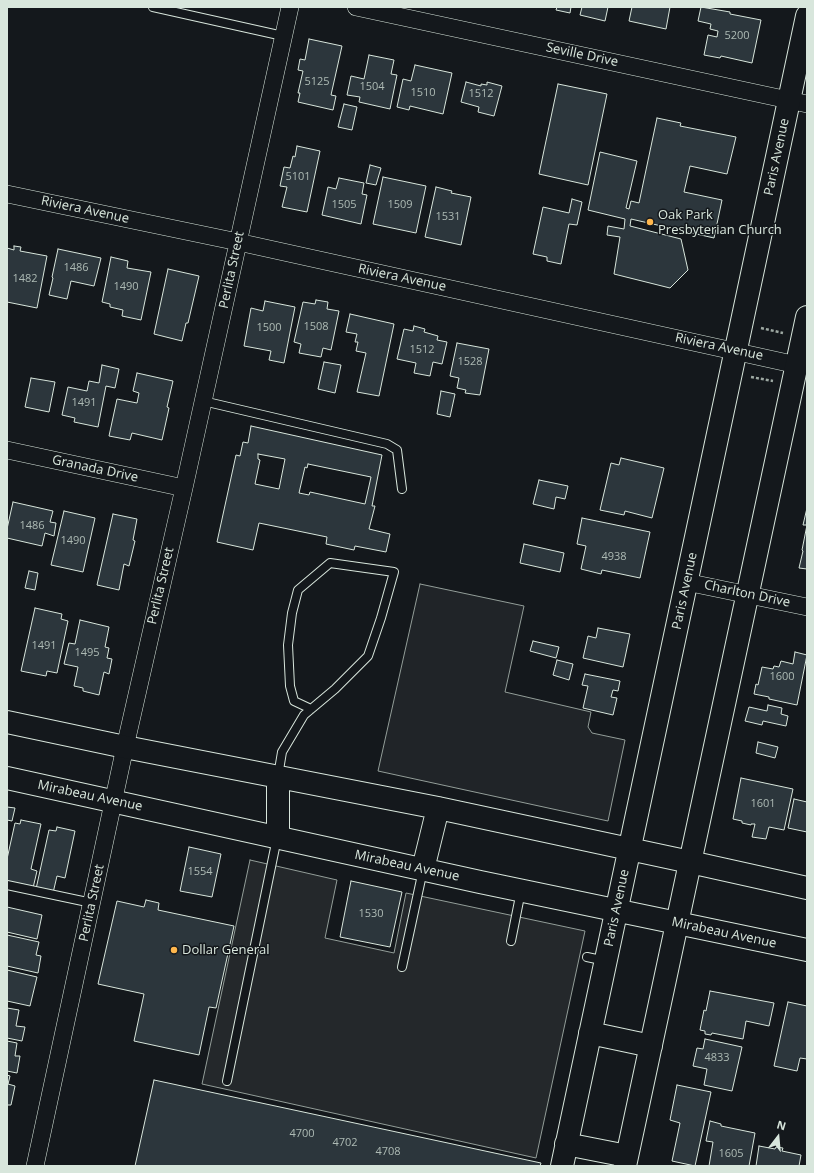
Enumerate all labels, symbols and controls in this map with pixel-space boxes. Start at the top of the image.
house number: 5200 [724,29,750,43]
street label: Seville Drive [545,40,619,70]
house number: 5125 [304,75,330,89]
house number: 1504 [359,80,385,94]
house number: 1510 [410,86,436,100]
house number: 1512 [468,87,494,101]
street label: Paris Avenue [761,117,793,197]
house number: 5101 [285,170,311,184]
street label: Riviera Avenue [40,193,130,227]
house number: 1505 [331,198,357,212]
house number: 1509 [387,198,413,212]
place label: Oak Park Presbyterian Church [658,207,782,238]
house number: 1531 [435,210,461,224]
marker: Oak Park Presbyterian Church [645,217,655,227]
street label: Perlita Street [216,230,248,310]
house number: 1486 [63,261,89,275]
street label: Riviera Avenue [357,261,447,295]
house number: 1482 [12,272,38,286]
house number: 1490 [113,280,139,294]
house number: 1508 [303,320,329,334]
house number: 1500 [256,321,282,335]
street label: Riviera Avenue [674,330,764,364]
house number: 1512 [409,343,435,357]
house number: 1528 [457,355,483,369]
house number: 1491 [71,396,97,410]
street label: Granada Drive [51,452,139,486]
house number: 1486 [19,519,45,533]
house number: 1490 [60,534,86,548]
street label: Perlita Street [145,546,177,626]
house number: 4938 [601,550,627,564]
street label: Paris Avenue [669,551,701,631]
street label: Charlton Drive [703,577,791,611]
house number: 1491 [31,639,57,653]
house number: 1495 [74,646,100,660]
house number: 1600 [769,670,795,684]
street label: Mirabeau Avenue [36,777,144,815]
house number: 1601 [750,797,776,811]
street label: Mirabeau Avenue [353,847,461,885]
street label: Perlita Street [76,863,108,943]
house number: 1554 [187,865,213,879]
street label: Paris Avenue [601,868,633,948]
house number: 1530 [358,907,384,921]
street label: Mirabeau Avenue [670,914,778,952]
place label: Dollar General [182,942,270,958]
marker: Dollar General [169,945,179,955]
house number: 4833 [704,1051,730,1065]
north arrow [758,1117,798,1157]
text: N [775,1117,788,1133]
house number: 4700 [289,1127,315,1141]
house number: 4702 [332,1136,358,1150]
house number: 4708 [375,1145,401,1159]
house number: 1605 [718,1147,744,1161]

